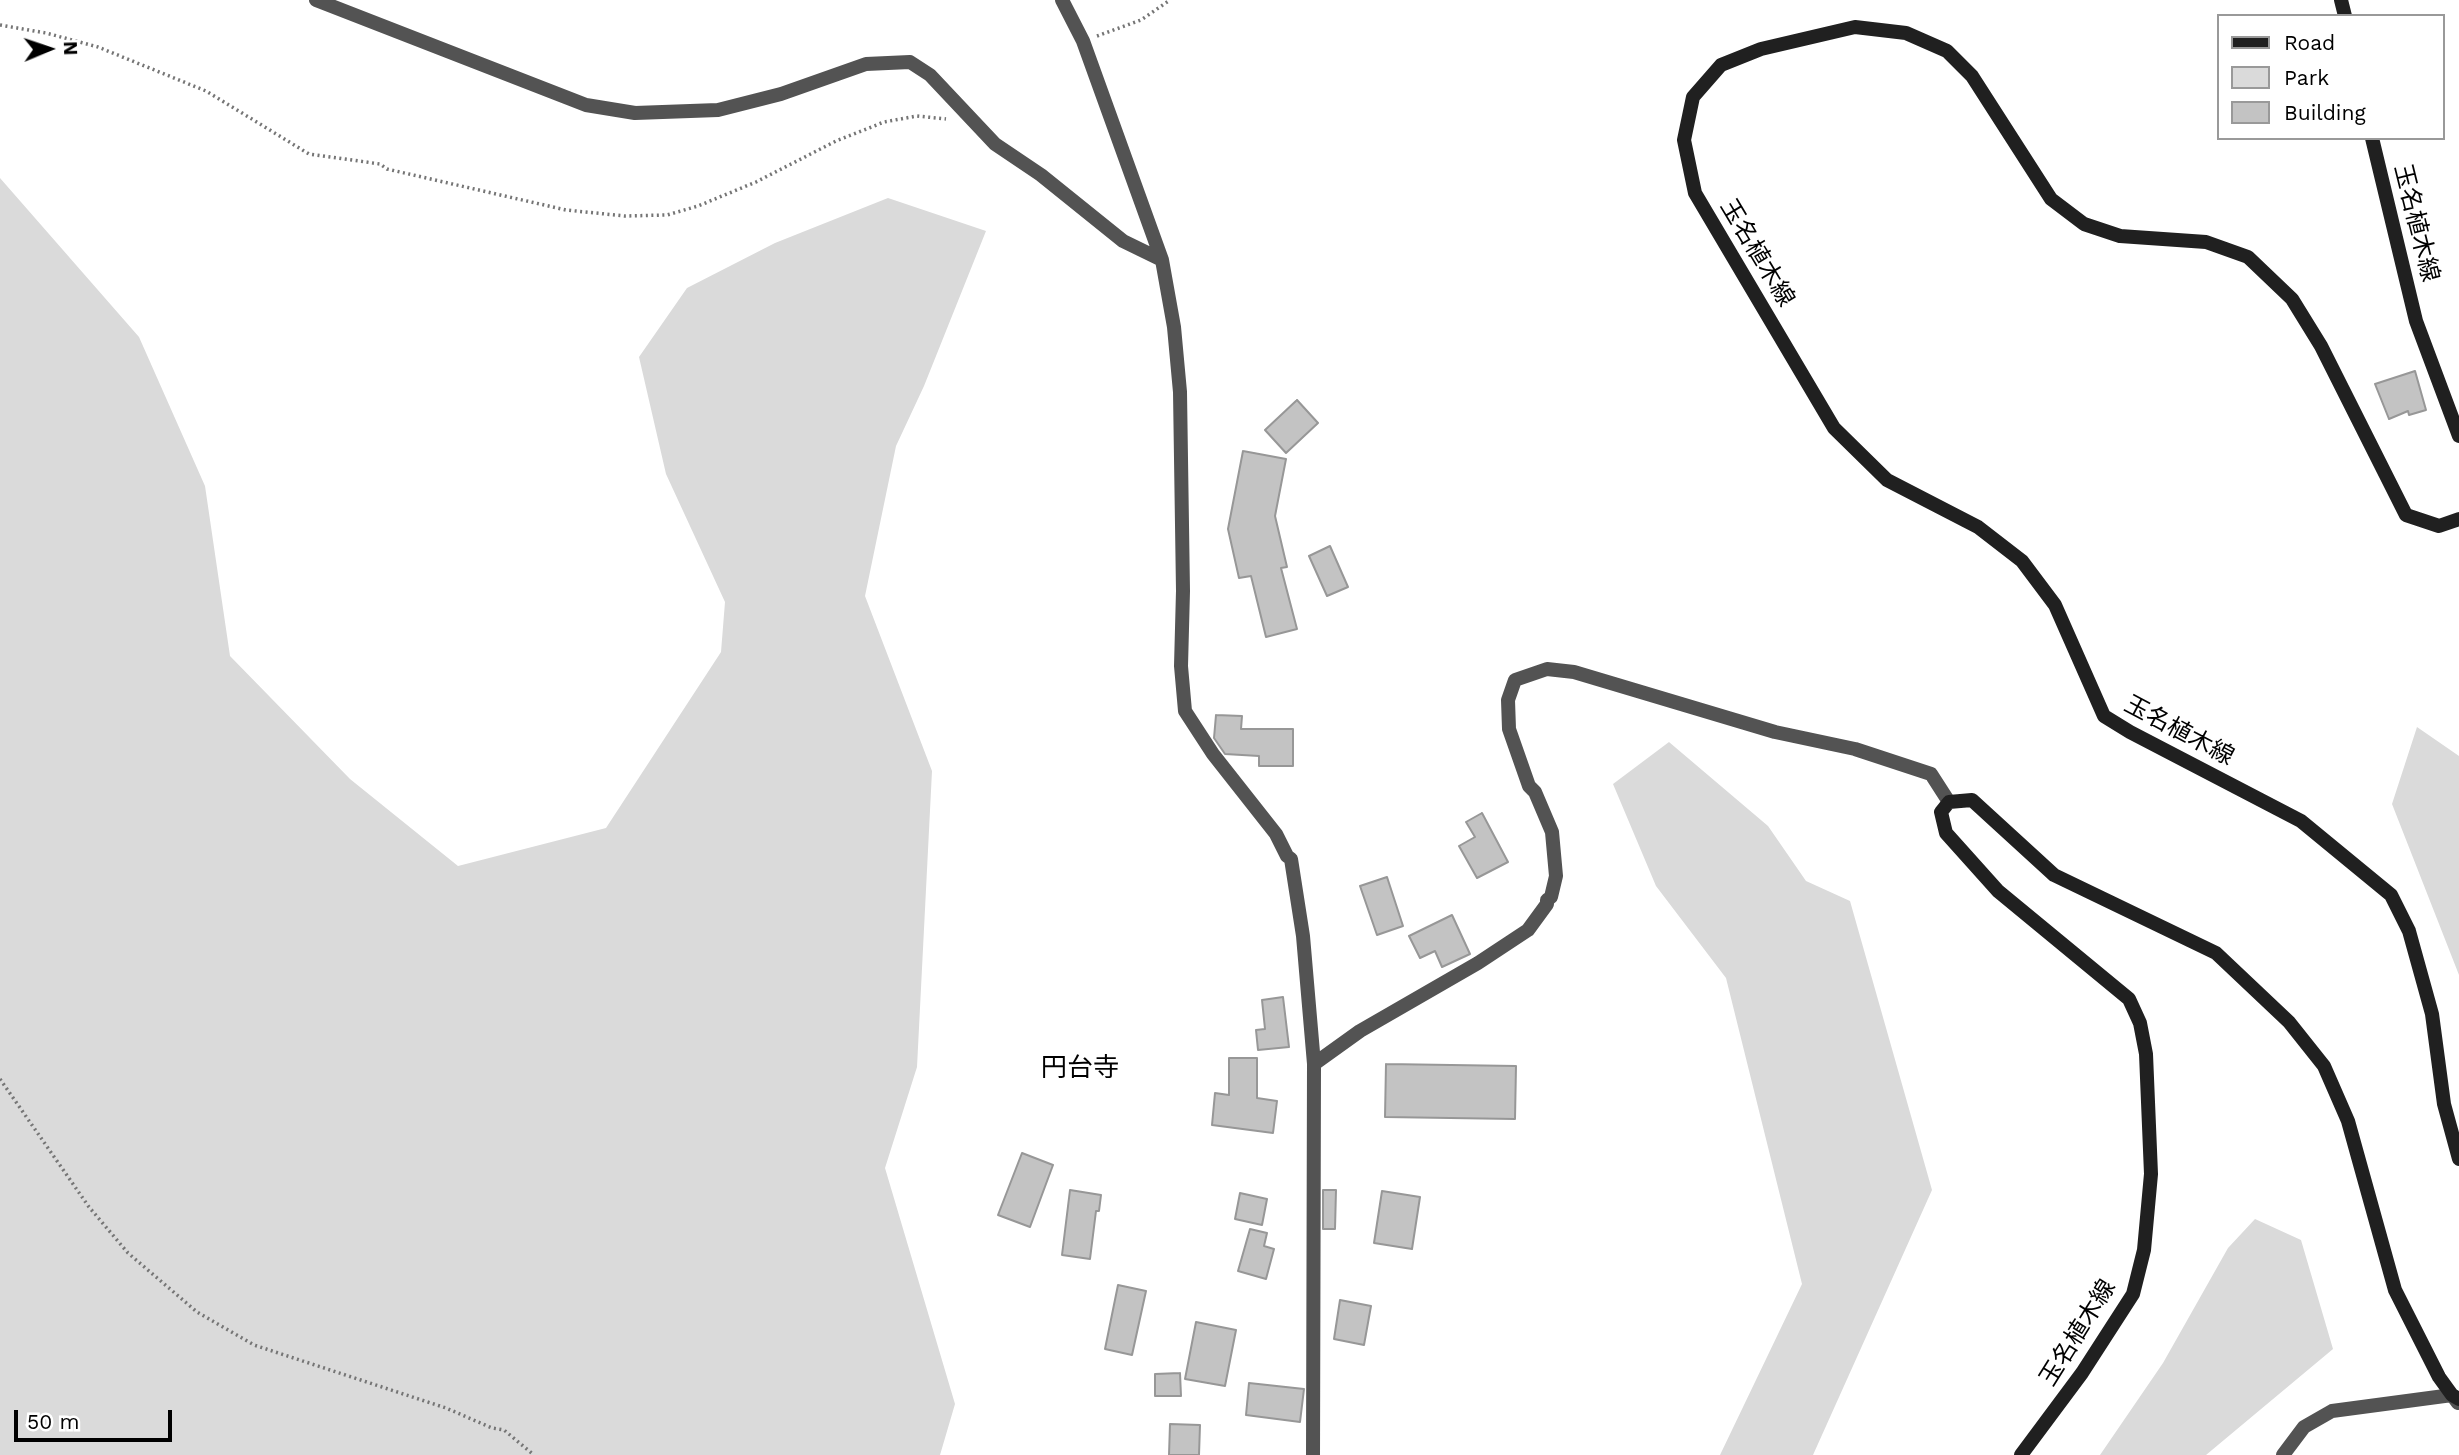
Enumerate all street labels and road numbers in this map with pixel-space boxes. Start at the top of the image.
street label: 玉名植木線 [2388,161,2444,285]
street label: 玉名植木線 [1714,194,1800,312]
street label: 玉名植木線 [2119,690,2239,772]
street label: 玉名植木線 [2034,1274,2122,1392]

